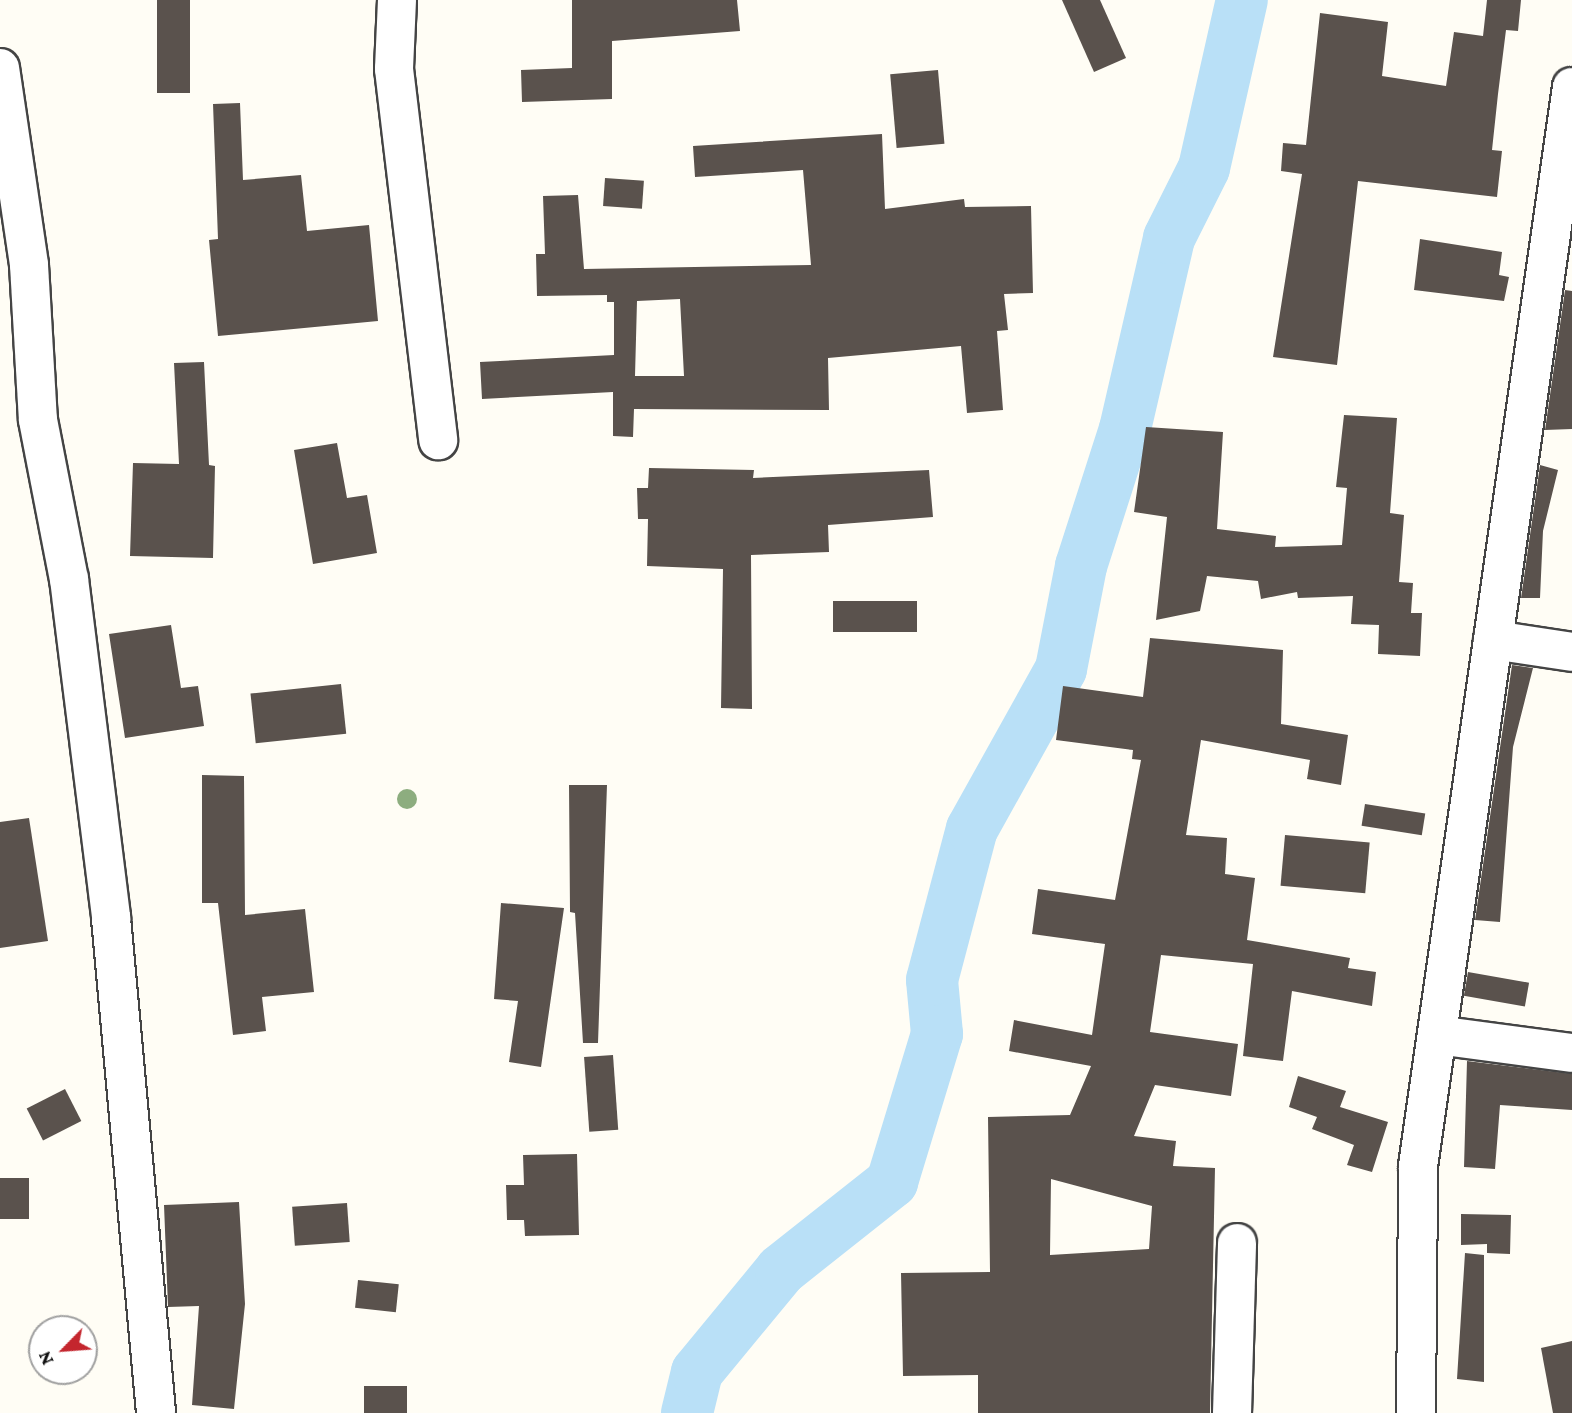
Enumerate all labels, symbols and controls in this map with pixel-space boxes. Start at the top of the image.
north arrow [28,1315,98,1385]
text: N [33,1348,58,1369]

